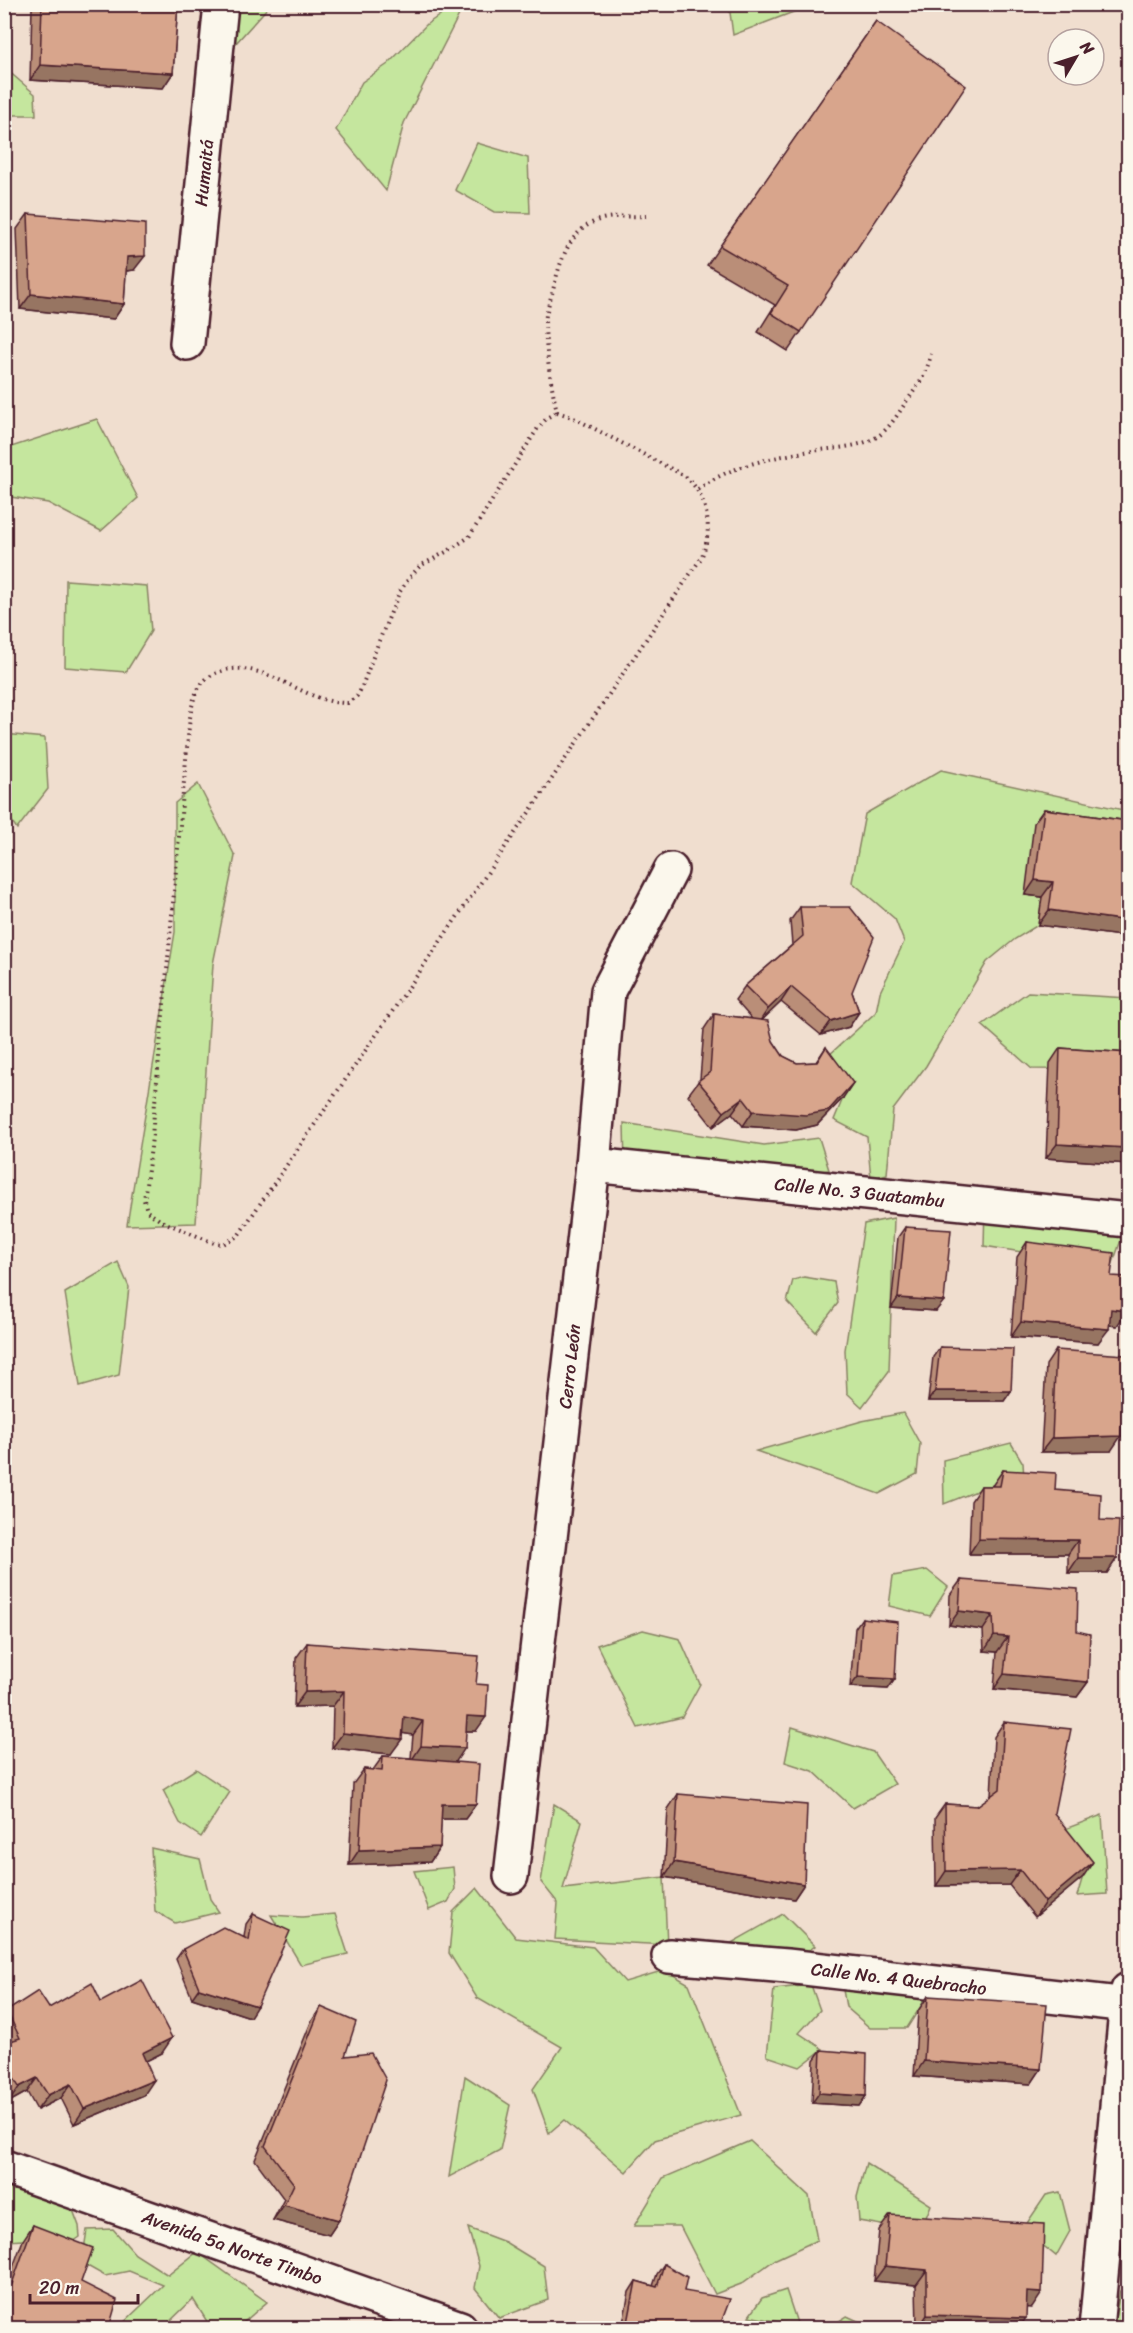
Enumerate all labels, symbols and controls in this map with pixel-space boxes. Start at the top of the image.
north arrow [1046,27,1106,87]
text: N [1072,34,1103,62]
street label: Humaitá [185,138,223,208]
street label: Calle No. 3 Guatambu [773,1168,947,1217]
street label: Cerro León [549,1322,591,1410]
street label: Calle No. 4 Quebracho [809,1953,988,2005]
street label: Avenida 5a Norte Timbo [136,2201,327,2294]
scale bar [30,2267,138,2305]
text: 20 m [39,2272,79,2304]

